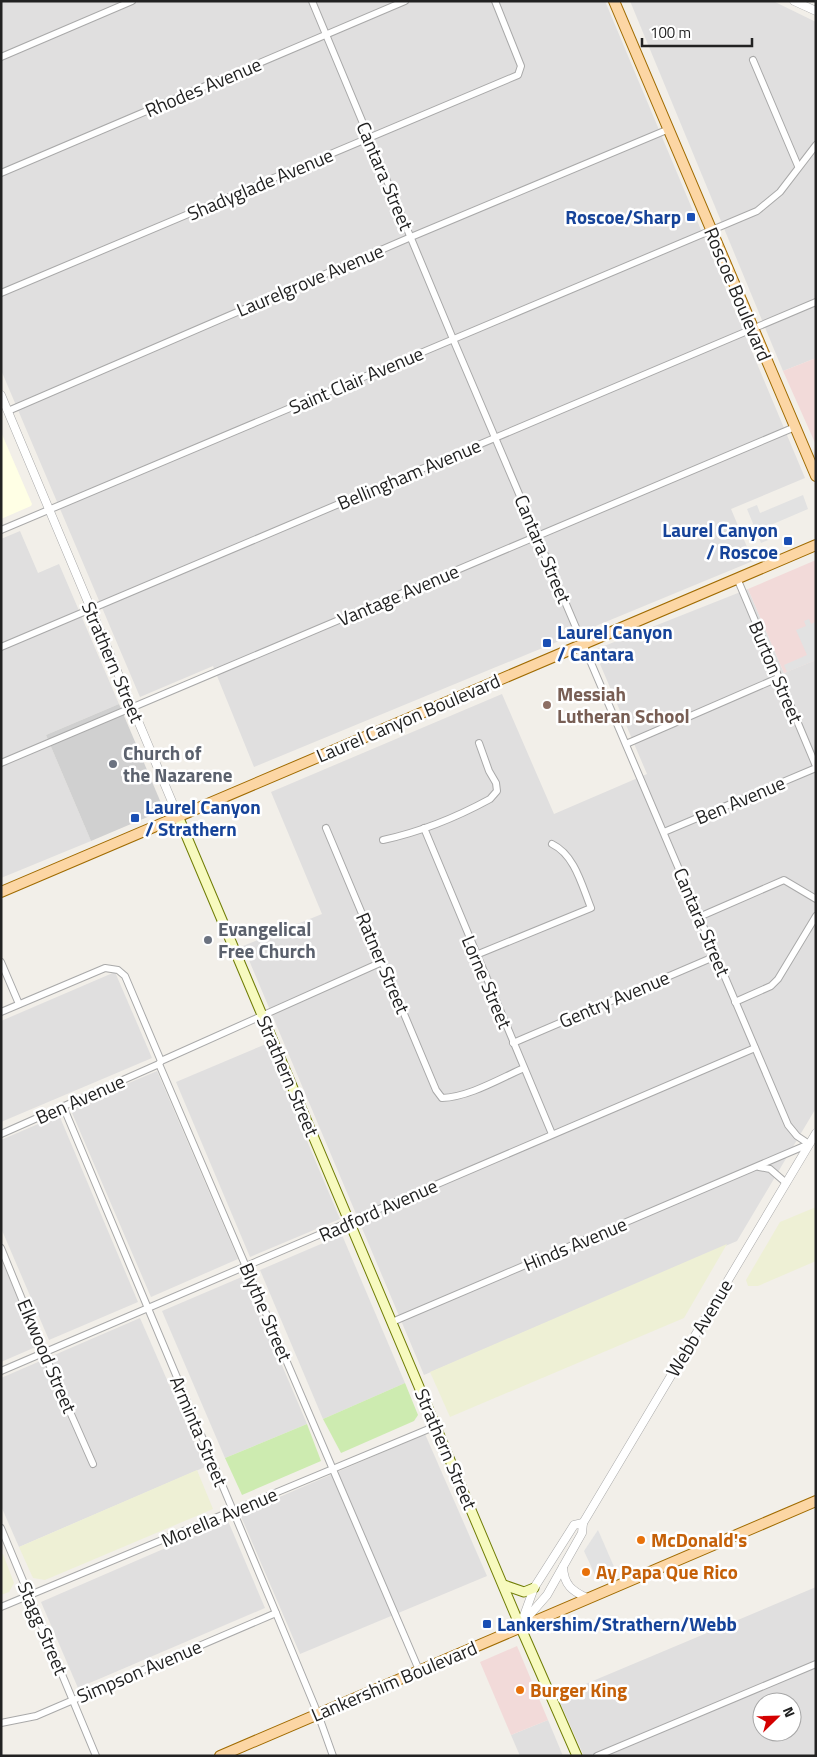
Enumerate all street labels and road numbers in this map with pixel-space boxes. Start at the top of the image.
street label: Rhodes Avenue [140,49,266,124]
street label: Cantara Street [350,117,421,235]
street label: Shadyglade Avenue [182,140,337,227]
street label: Roscoe Boulevard [697,222,780,365]
street label: Laurelgrove Avenue [232,235,388,324]
street label: Saint Clair Avenue [284,338,428,421]
street label: Bellingham Avenue [333,430,485,517]
street label: Cantara Street [508,490,579,608]
street label: Vantage Avenue [333,556,463,633]
street label: Strathern Street [75,597,152,727]
street label: Burton Street [742,616,811,728]
street label: Laurel Canyon Boulevard [311,666,504,769]
street label: Ben Avenue [690,768,789,831]
street label: Cantara Street [667,863,738,981]
street label: Ratner Street [349,908,418,1018]
street label: Lorne Street [455,931,520,1033]
street label: Gentry Avenue [554,962,674,1035]
street label: Strathern Street [250,1011,327,1141]
street label: Ben Avenue [30,1066,129,1131]
street label: Radford Avenue [314,1170,442,1249]
street label: Hinds Avenue [519,1209,631,1278]
street label: Blythe Street [233,1258,300,1366]
street label: Webb Avenue [658,1273,739,1382]
street label: Elkwood Street [10,1294,85,1418]
street label: Arminta Street [163,1371,236,1491]
street label: Strathern Street [408,1384,485,1514]
street label: Morella Avenue [156,1479,281,1554]
street label: Stagg Street [11,1577,76,1679]
street label: Simpson Avenue [72,1631,206,1710]
street label: Lankershim Boulevard [306,1632,481,1729]

